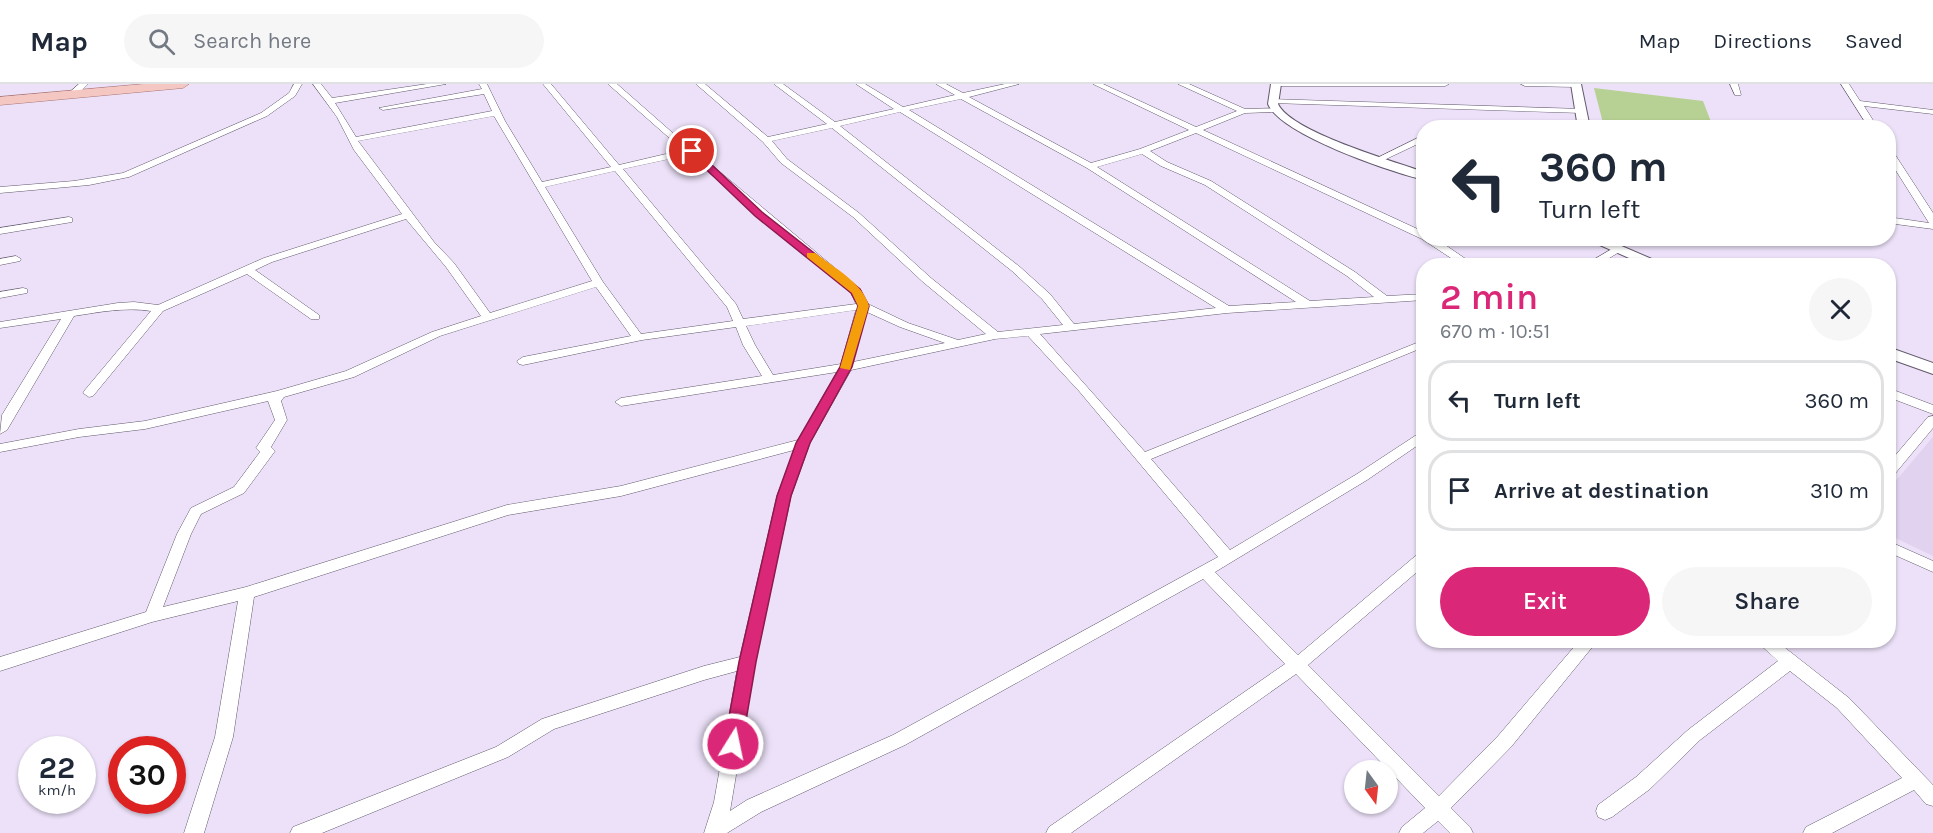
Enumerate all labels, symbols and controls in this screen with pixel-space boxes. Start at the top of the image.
search box [124,14,544,68]
text: Map [30,25,88,58]
icon: search [145,25,178,58]
text: Search here [193,28,311,54]
text: Map [1639,29,1680,53]
text: Directions [1713,29,1812,53]
text: Saved [1845,29,1903,53]
pin [666,125,717,176]
icon: arrive [675,134,708,167]
text: 360 m [1539,142,1668,192]
icon: left [1440,144,1518,222]
text: Turn left [1539,193,1640,225]
text: 2 min [1440,276,1538,318]
button: close [1809,278,1872,341]
text: 670 m · 10:51 [1440,320,1550,343]
icon: left [1443,384,1476,417]
text: Turn left [1494,388,1581,414]
text: 360 m [1805,388,1869,414]
icon: arrive [1443,474,1476,507]
text: Arrive at destination [1494,478,1709,504]
text: 310 m [1810,478,1869,504]
button: Exit [1440,567,1650,636]
button: Share [1662,567,1872,636]
position arrow [701,712,765,776]
speed limit sign: 30 [108,736,186,814]
text: 22 [39,750,75,786]
north arrow [1344,760,1398,814]
map controls [1344,760,1398,814]
text: km/h [38,781,76,799]

